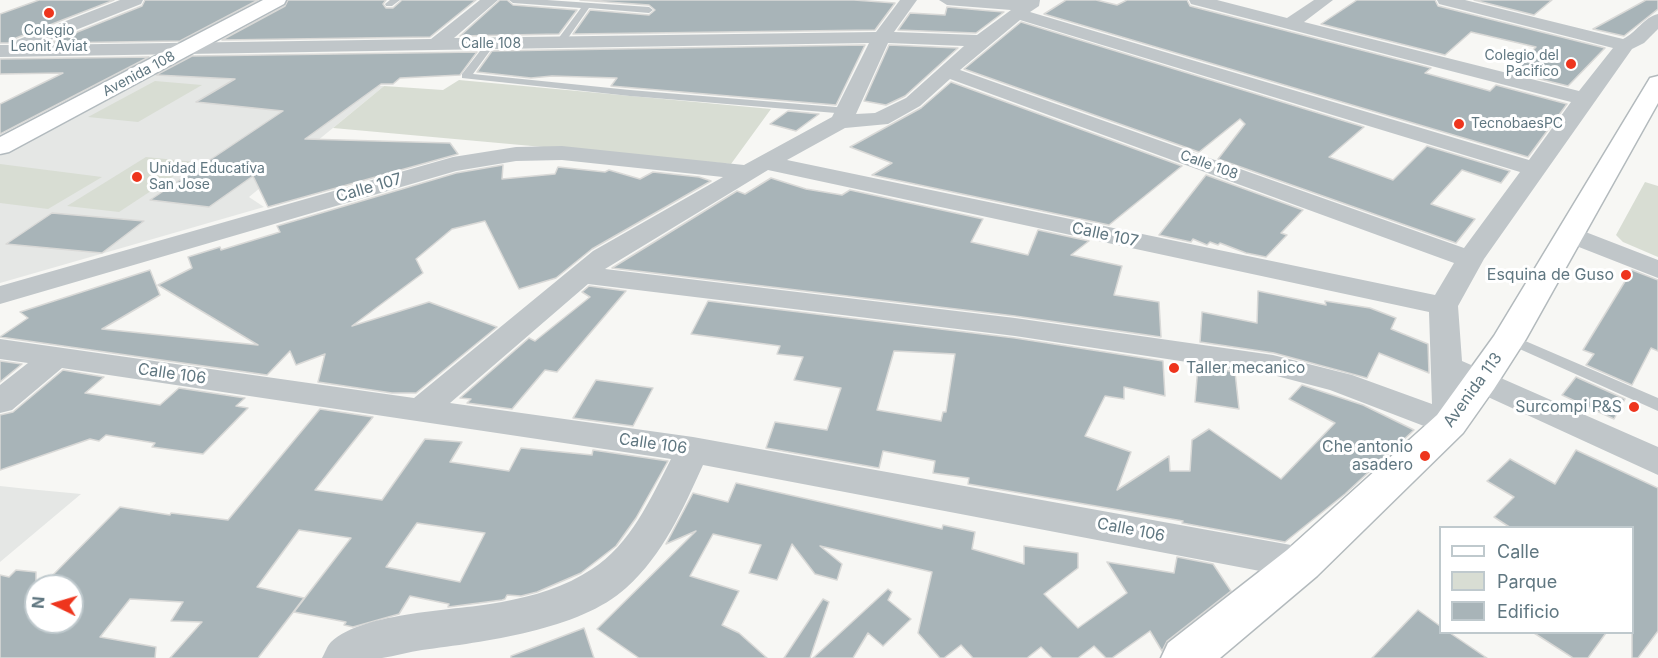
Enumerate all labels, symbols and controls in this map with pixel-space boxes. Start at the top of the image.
marker: Colegio Leonit Aviat [42,6,56,20]
place label: Colegio Leonit Aviat [10,23,88,56]
street label: Calle 108 [461,36,521,52]
street label: Avenida 108 [100,48,178,100]
place label: Colegio del Pacifico [1484,48,1559,80]
marker: Colegio del Pacifico [1564,57,1578,71]
place label: TecnobaesPC [1471,116,1563,132]
marker: TecnobaesPC [1452,117,1466,131]
street label: Calle 108 [1178,147,1240,183]
place label: Unidad Educativa San Jose [149,161,265,194]
street label: Calle 107 [334,169,404,207]
marker: Unidad Educativa San Jose [130,170,144,184]
street label: Calle 107 [1070,219,1140,251]
place label: Esquina de Guso [1487,265,1614,285]
marker: Esquina de Guso [1619,268,1633,282]
street label: Avenida 113 [1440,349,1506,431]
place label: Taller mecanico [1186,358,1305,378]
street label: Calle 106 [137,360,207,388]
marker: Taller mecanico [1167,361,1181,375]
place label: Surcompi P&S [1515,397,1622,417]
marker: Surcompi P&S [1627,400,1641,414]
street label: Calle 106 [618,430,688,458]
place label: Che antonio asadero [1322,437,1413,475]
marker: Che antonio asadero [1418,449,1432,463]
street label: Calle 106 [1095,514,1167,546]
legend [1439,526,1634,634]
text: Calle [1497,541,1539,562]
text: Parque [1497,571,1557,592]
north arrow [24,574,84,634]
text: N [28,596,49,610]
text: Edificio [1497,601,1560,622]

